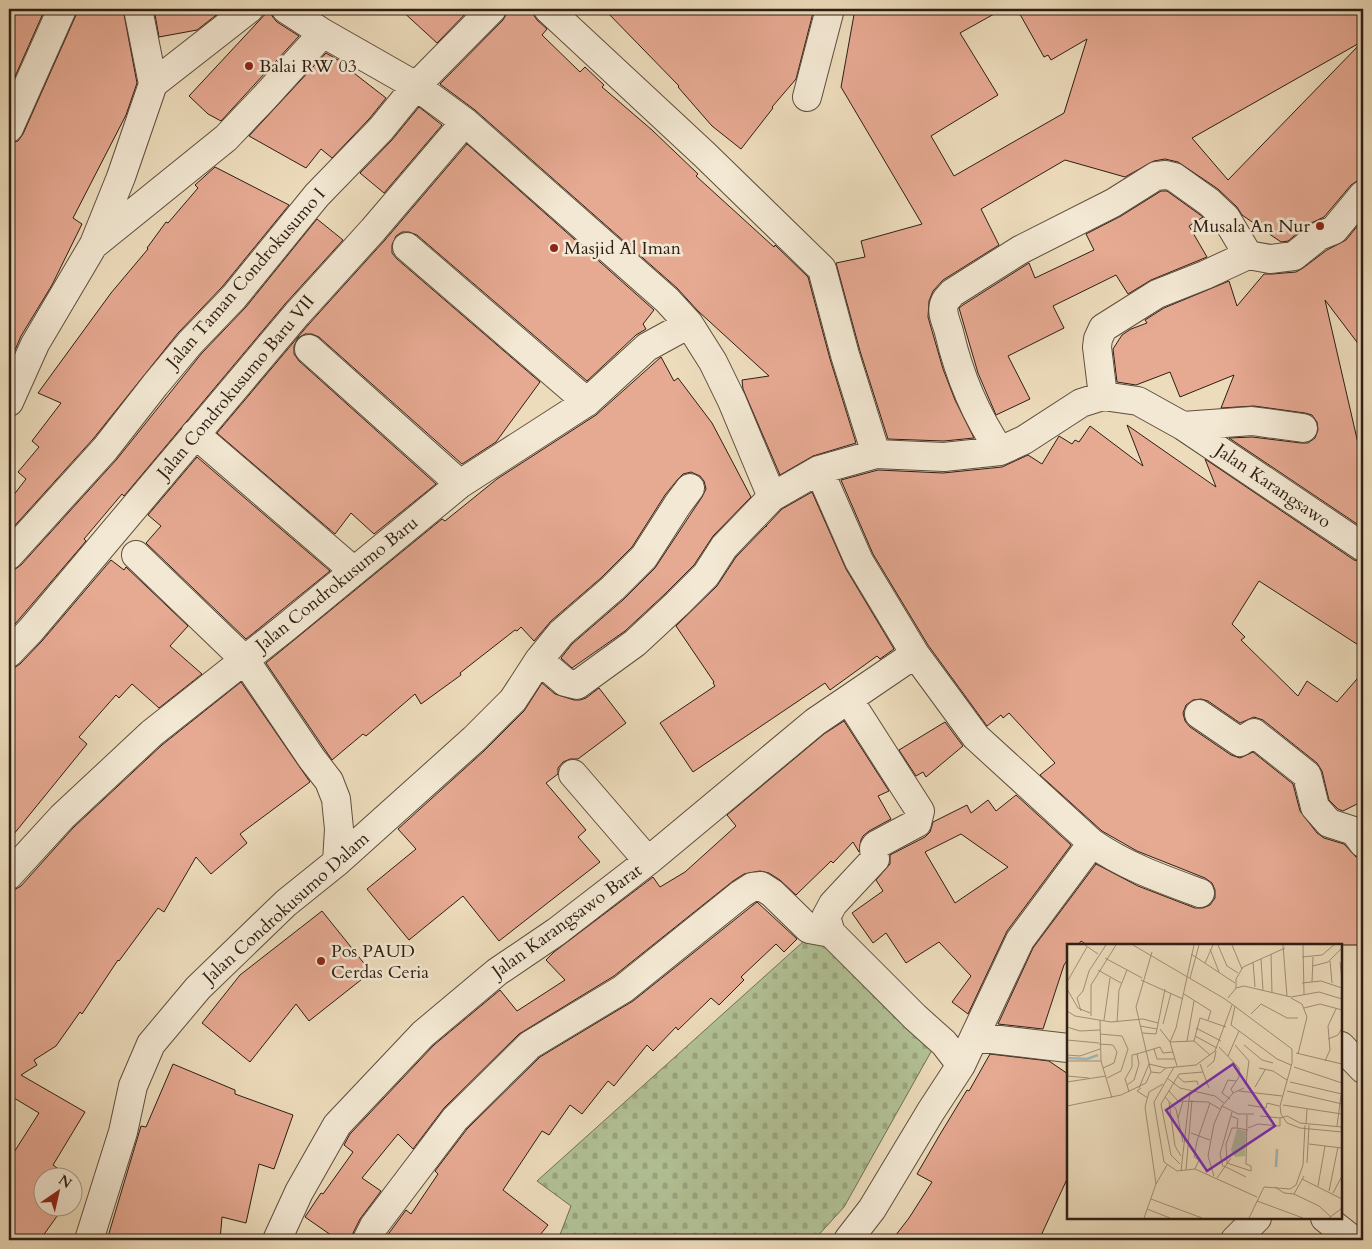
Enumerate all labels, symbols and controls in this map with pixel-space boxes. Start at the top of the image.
place label: Balai RW 03 [259,54,357,79]
marker: Balai RW 03 [243,60,255,72]
street label: Jalan Taman Condrokusumo I [159,183,331,376]
place label: Musala An Nur [1193,214,1310,239]
marker: Musala An Nur [1314,220,1326,232]
place label: Masjid Al Iman [564,236,682,261]
marker: Masjid Al Iman [548,242,560,254]
street label: Jalan Condrokusumo Baru VII [150,290,320,487]
street label: Jalan Karangsawo [1208,436,1336,534]
street label: Jalan Condrokusumo Baru [248,510,424,659]
street label: Jalan Condrokusumo Dalam [195,826,375,992]
street label: Jalan Karangsawo Barat [484,858,647,986]
place label: Pos PAUD Cerdas Ceria [331,939,429,985]
inset map [1067,944,1342,1219]
marker: Pos PAUD Cerdas Ceria [315,955,327,967]
north arrow [32,1166,82,1216]
text: N [55,1170,75,1193]

